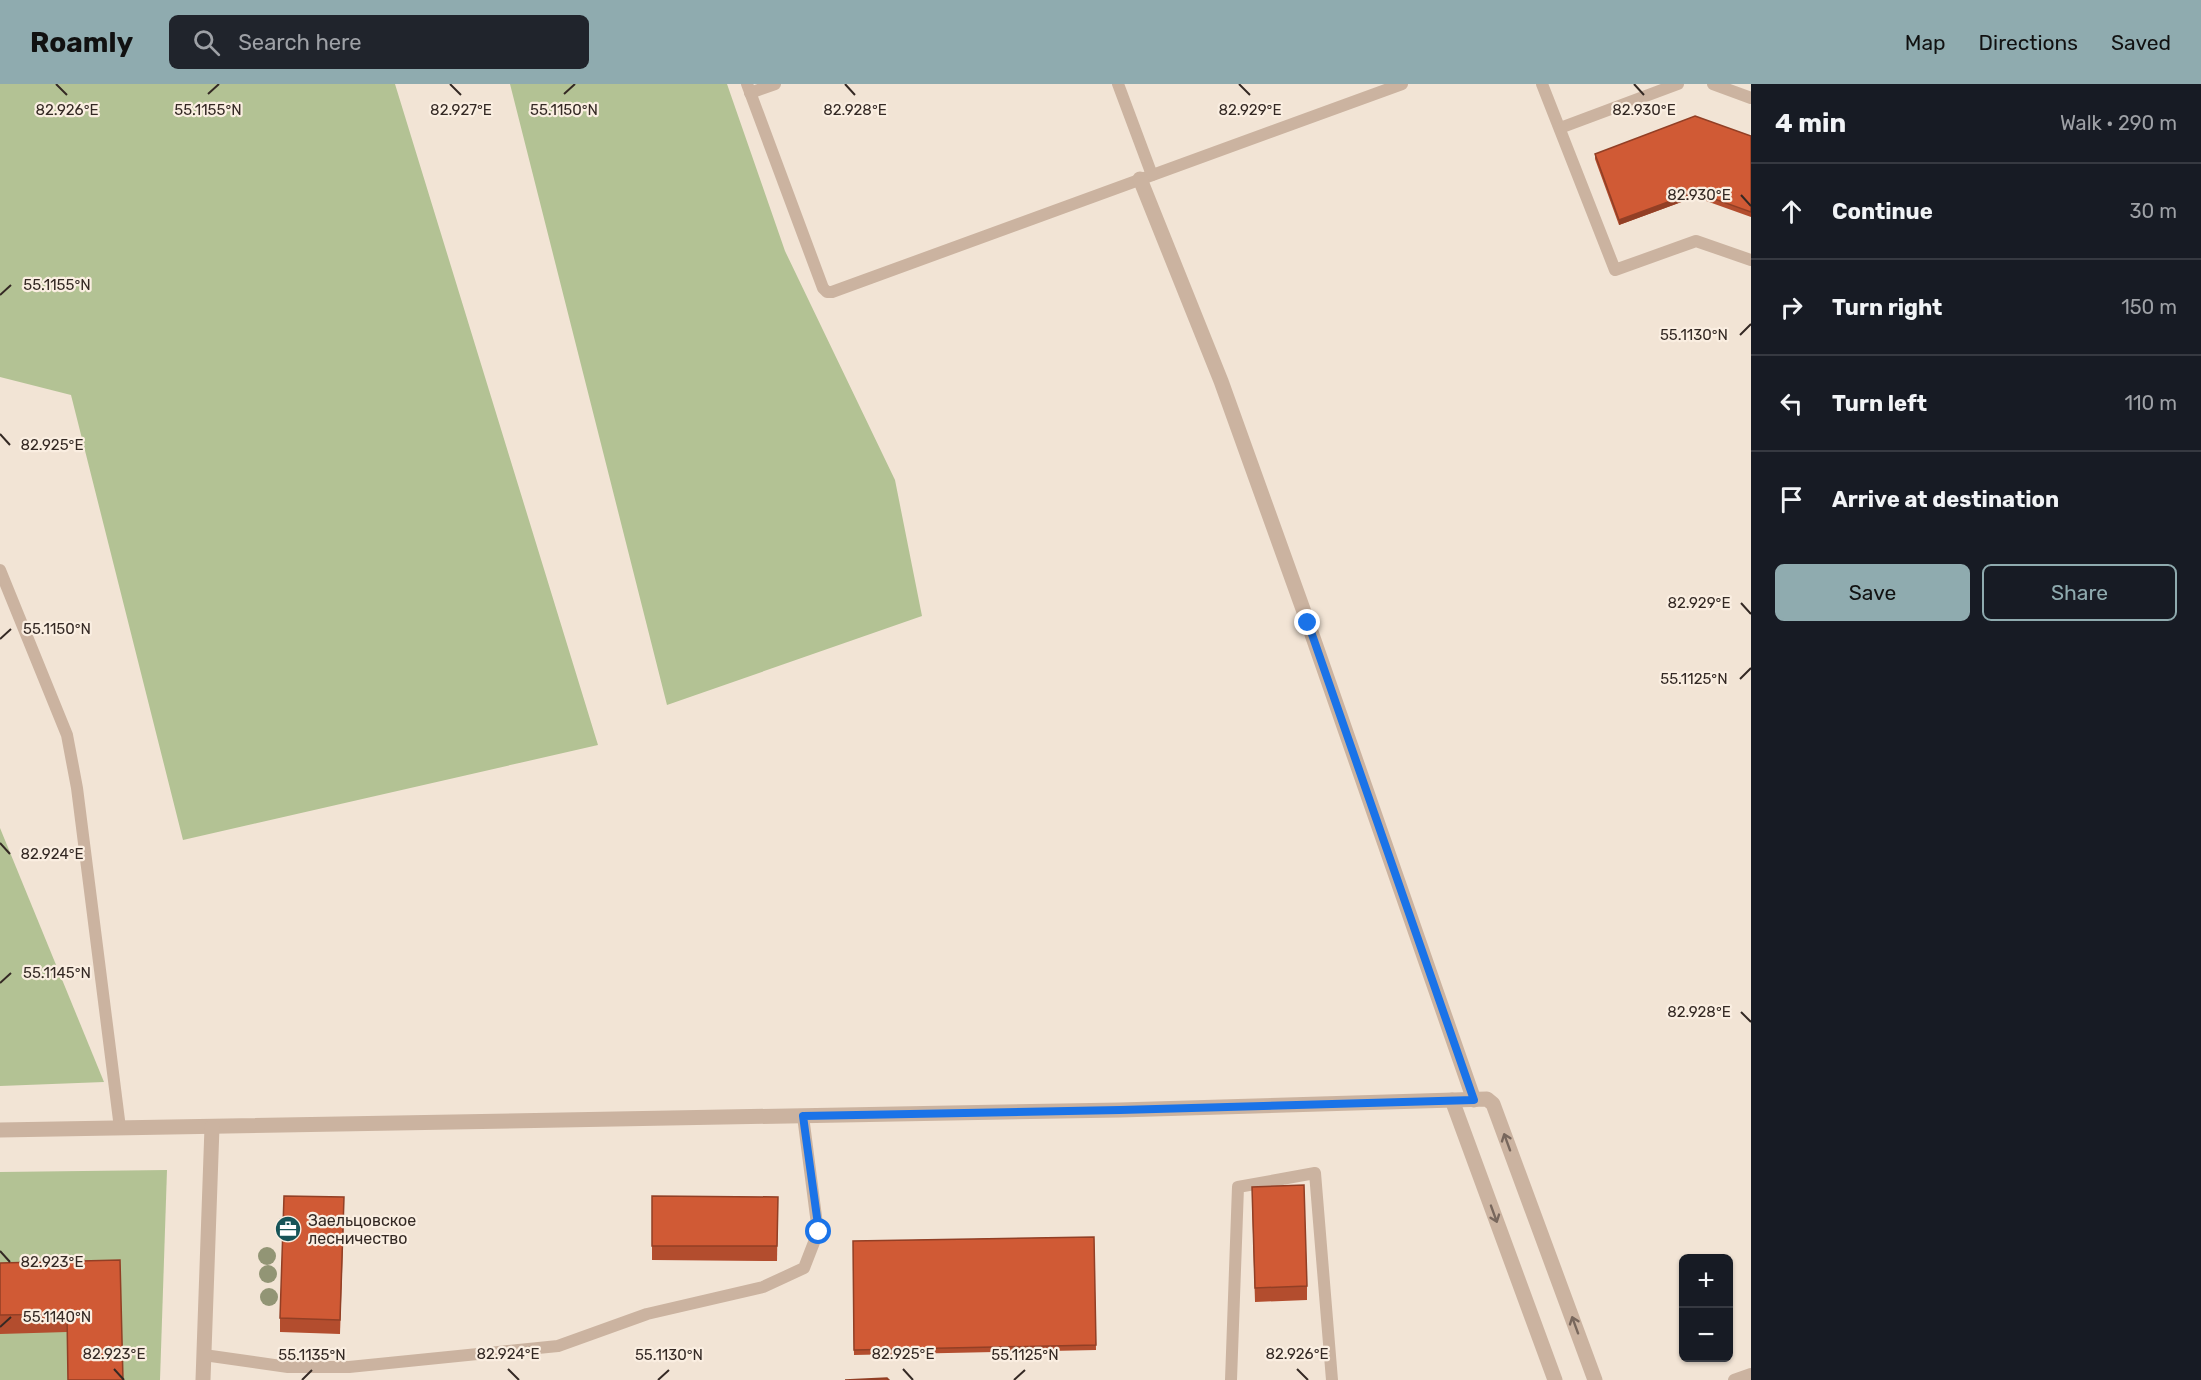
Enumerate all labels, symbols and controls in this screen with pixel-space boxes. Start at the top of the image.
search box [169,15,589,69]
text: Roamly [30,26,133,59]
icon: search [190,26,223,59]
text: Search here [238,29,362,56]
text: Map [1905,30,1946,55]
text: Directions [1979,30,2078,55]
text: Saved [2111,30,2171,55]
text: 82.926°E [35,101,99,119]
text: 55.1155°N [174,101,242,119]
text: 82.927°E [430,101,492,119]
text: 55.1150°N [530,101,598,119]
text: 82.928°E [823,101,887,119]
text: 82.929°E [1219,101,1281,119]
text: 82.930°E [1612,101,1676,119]
text: 4 min [1775,108,1846,139]
text: Walk · 290 m [2060,111,2177,135]
text: 82.930°E [1667,186,1731,204]
icon: ahead [1775,195,1808,228]
text: Continue [1832,198,1933,225]
text: 30 m [2130,199,2177,223]
text: 55.1155°N [23,276,91,294]
icon: right [1775,291,1808,324]
text: Turn right [1832,294,1942,321]
text: 150 m [2121,295,2177,319]
text: 55.1130°N [1660,326,1728,344]
icon: left [1775,387,1808,420]
text: Turn left [1832,390,1927,417]
text: 110 m [2125,391,2177,415]
text: 82.925°E [21,436,83,454]
icon: arrive [1775,483,1808,516]
text: Arrive at destination [1832,486,2059,513]
button: Save [1775,564,1970,621]
button: Share [1982,564,2177,621]
text: 82.929°E [1668,594,1730,612]
route end [1294,609,1320,635]
text: 55.1150°N [23,620,91,638]
text: 55.1125°N [1660,670,1728,688]
text: 82.924°E [20,845,84,863]
text: 55.1145°N [23,964,91,982]
text: 82.928°E [1667,1003,1731,1021]
one-way arrow [1501,1133,1512,1152]
one-way arrow [1489,1204,1500,1223]
place label: Заельцовское лесничество [308,1211,416,1248]
office icon: Заельцовское лесничество [273,1214,303,1244]
route start [805,1218,831,1244]
text: 82.923°E [20,1253,84,1271]
map controls [1679,1254,1733,1362]
button: + [1679,1254,1733,1308]
text: 55.1140°N [23,1308,91,1326]
button: − [1679,1308,1733,1362]
one-way arrow [1568,1316,1579,1335]
text: 82.923°E [82,1345,146,1363]
text: 82.924°E [476,1345,540,1363]
text: 82.925°E [872,1345,934,1363]
text: 82.926°E [1265,1345,1329,1363]
text: 55.1135°N [278,1346,346,1364]
text: 55.1130°N [635,1346,703,1364]
text: 55.1125°N [991,1346,1059,1364]

